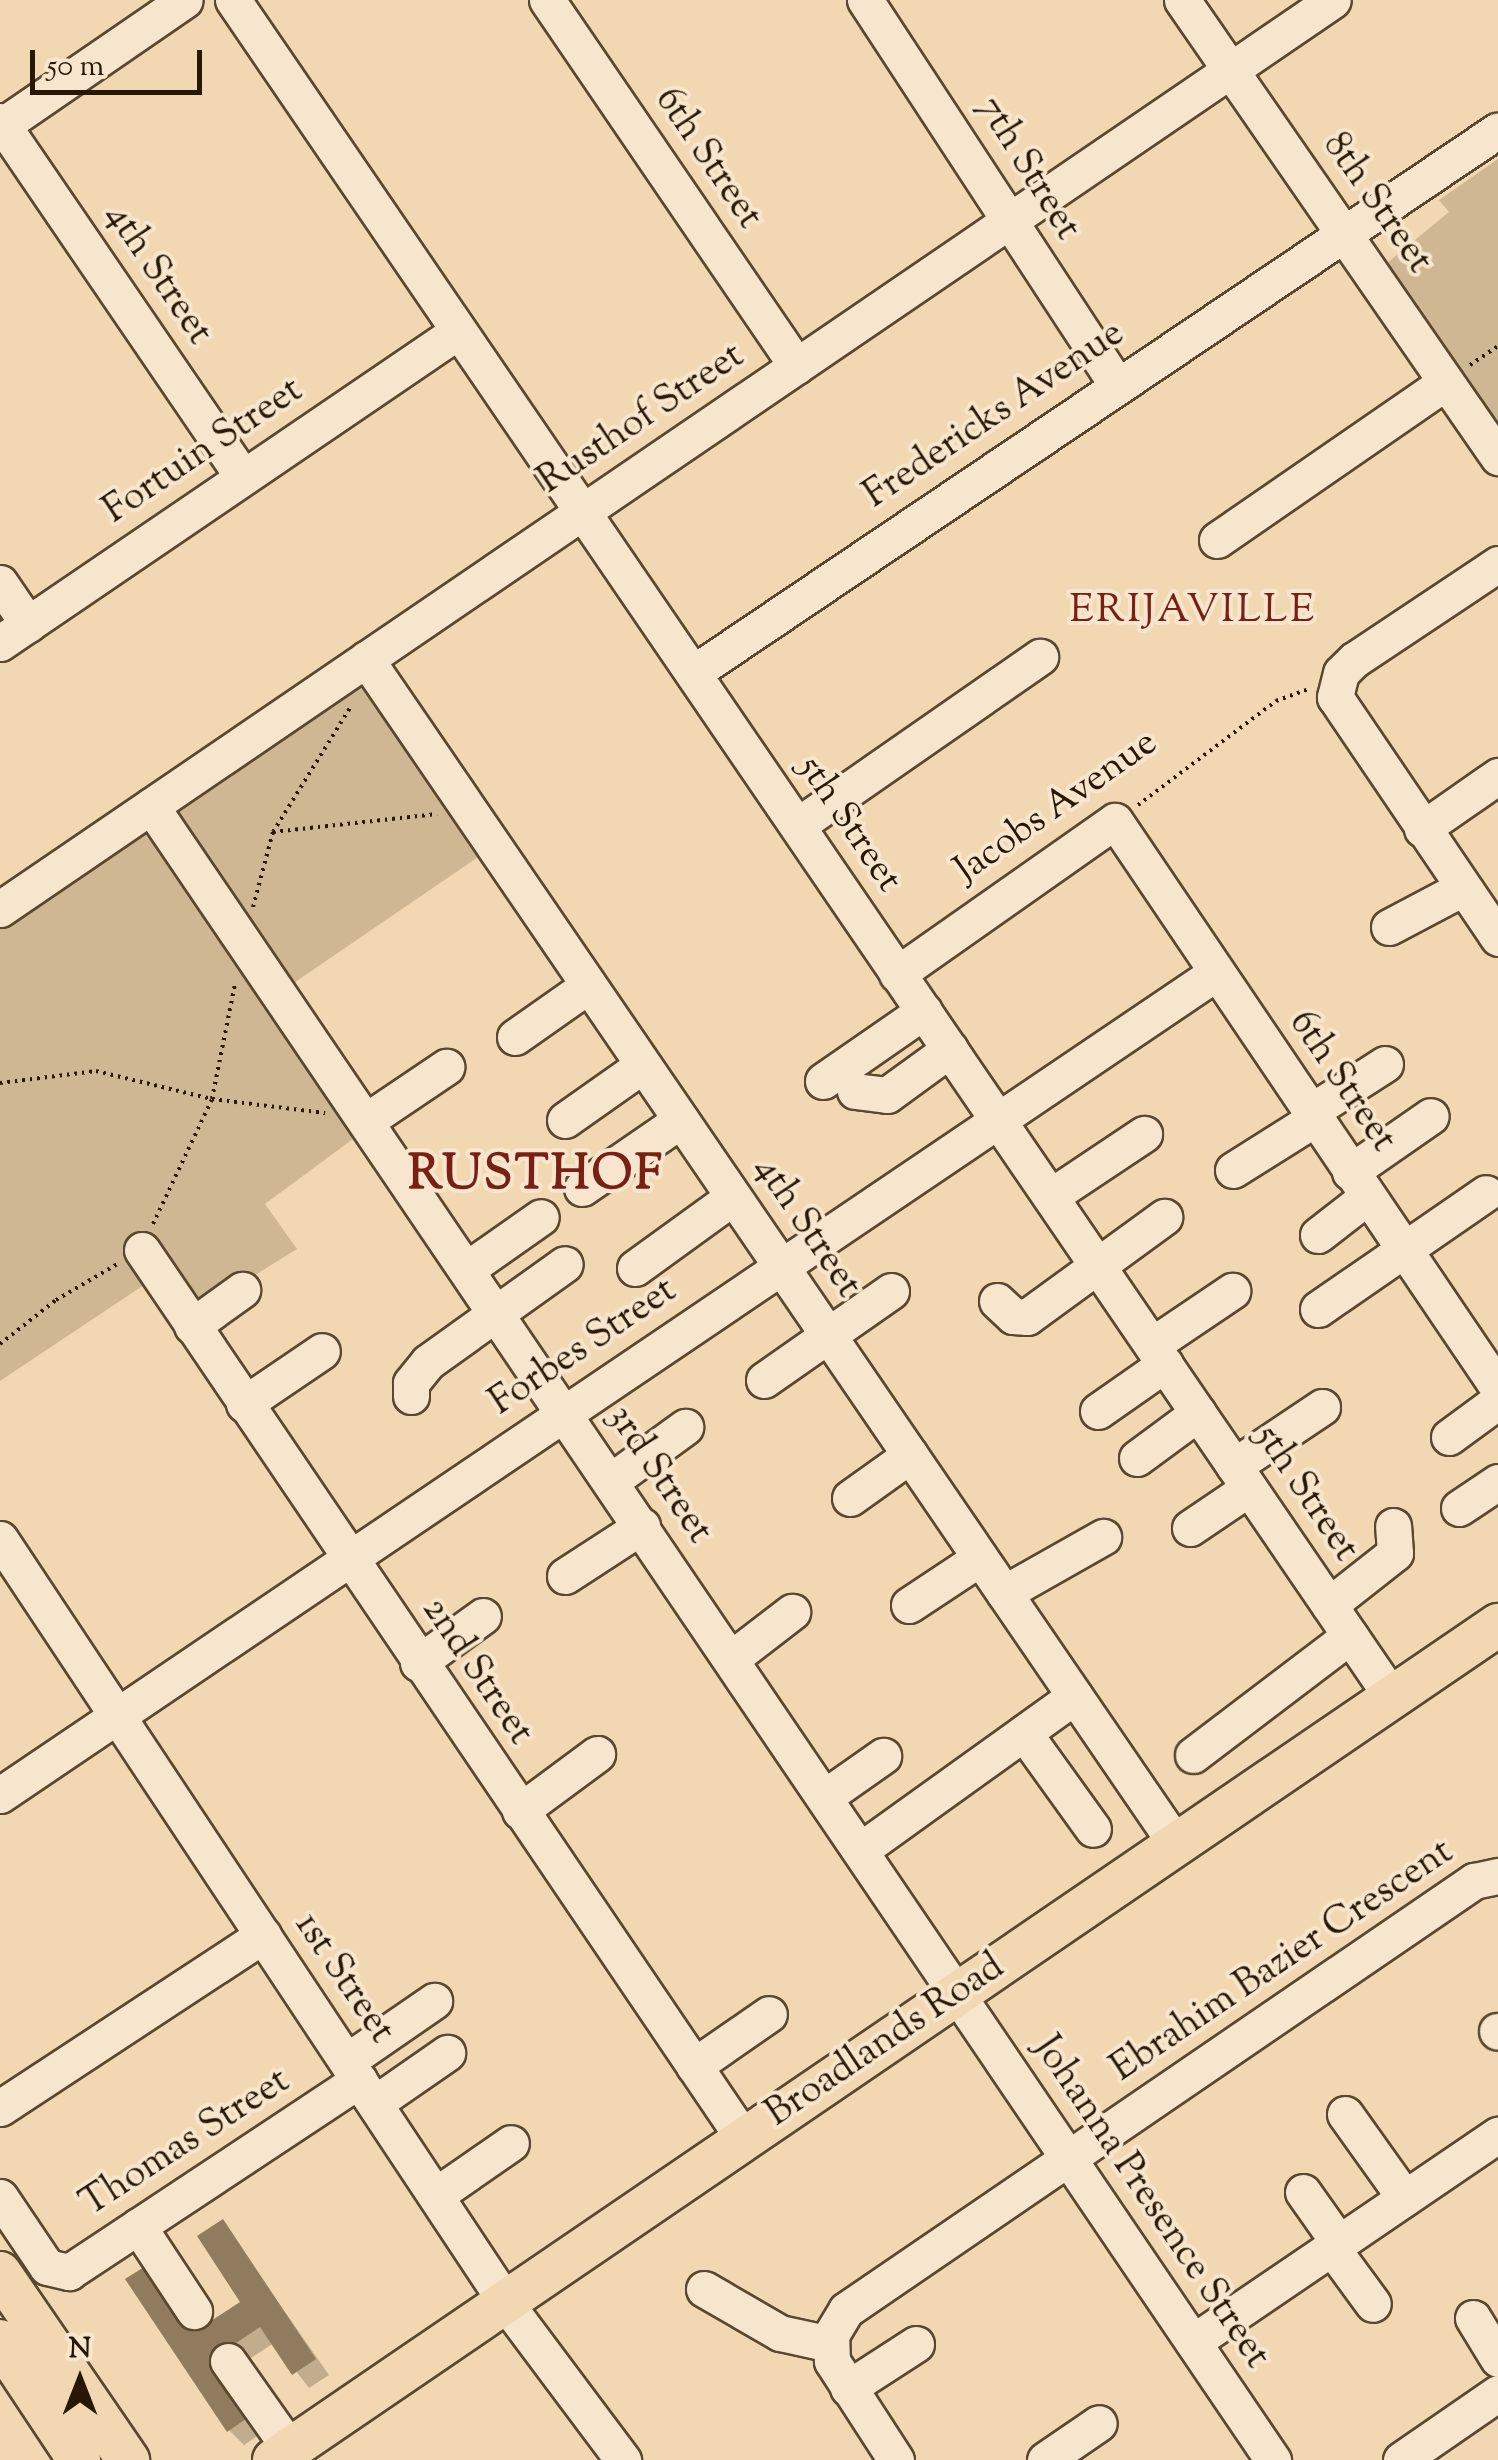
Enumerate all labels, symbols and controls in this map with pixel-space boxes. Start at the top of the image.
scale bar [35,30,208,92]
text: 50 m [47,46,104,89]
street label: 6th Street [643,80,771,238]
street label: 7th Street [965,89,1089,249]
street label: 8th Street [1311,125,1441,283]
street label: 4th Street [93,196,221,354]
street label: Fredericks Avenue [856,312,1134,520]
street label: Rusthof Street [531,335,753,505]
street label: Fortuin Street [96,369,312,535]
district label: ERIJAVILLE [1069,588,1317,636]
street label: Jacobs Avenue [947,722,1167,894]
street label: 5th Street [786,748,910,902]
street label: 6th Street [1277,1003,1405,1161]
district label: RUSTHOF [408,1148,664,1206]
street label: 4th Street [742,1149,870,1307]
street label: Forbes Street [482,1269,686,1427]
street label: 3rd Street [595,1397,721,1553]
street label: 5th Street [1243,1417,1367,1571]
street label: 2nd Street [410,1590,542,1754]
street label: Ebrahim Bazier Crescent [1104,1831,1462,2093]
street label: 1st Street [283,1905,403,2053]
street label: Broadlands Road [758,1945,1014,2139]
street label: Johanna Presence Street [1022,2028,1278,2378]
street label: Thomas Street [73,2060,299,2228]
north arrow [30,2330,130,2430]
text: N [69,2330,91,2370]

